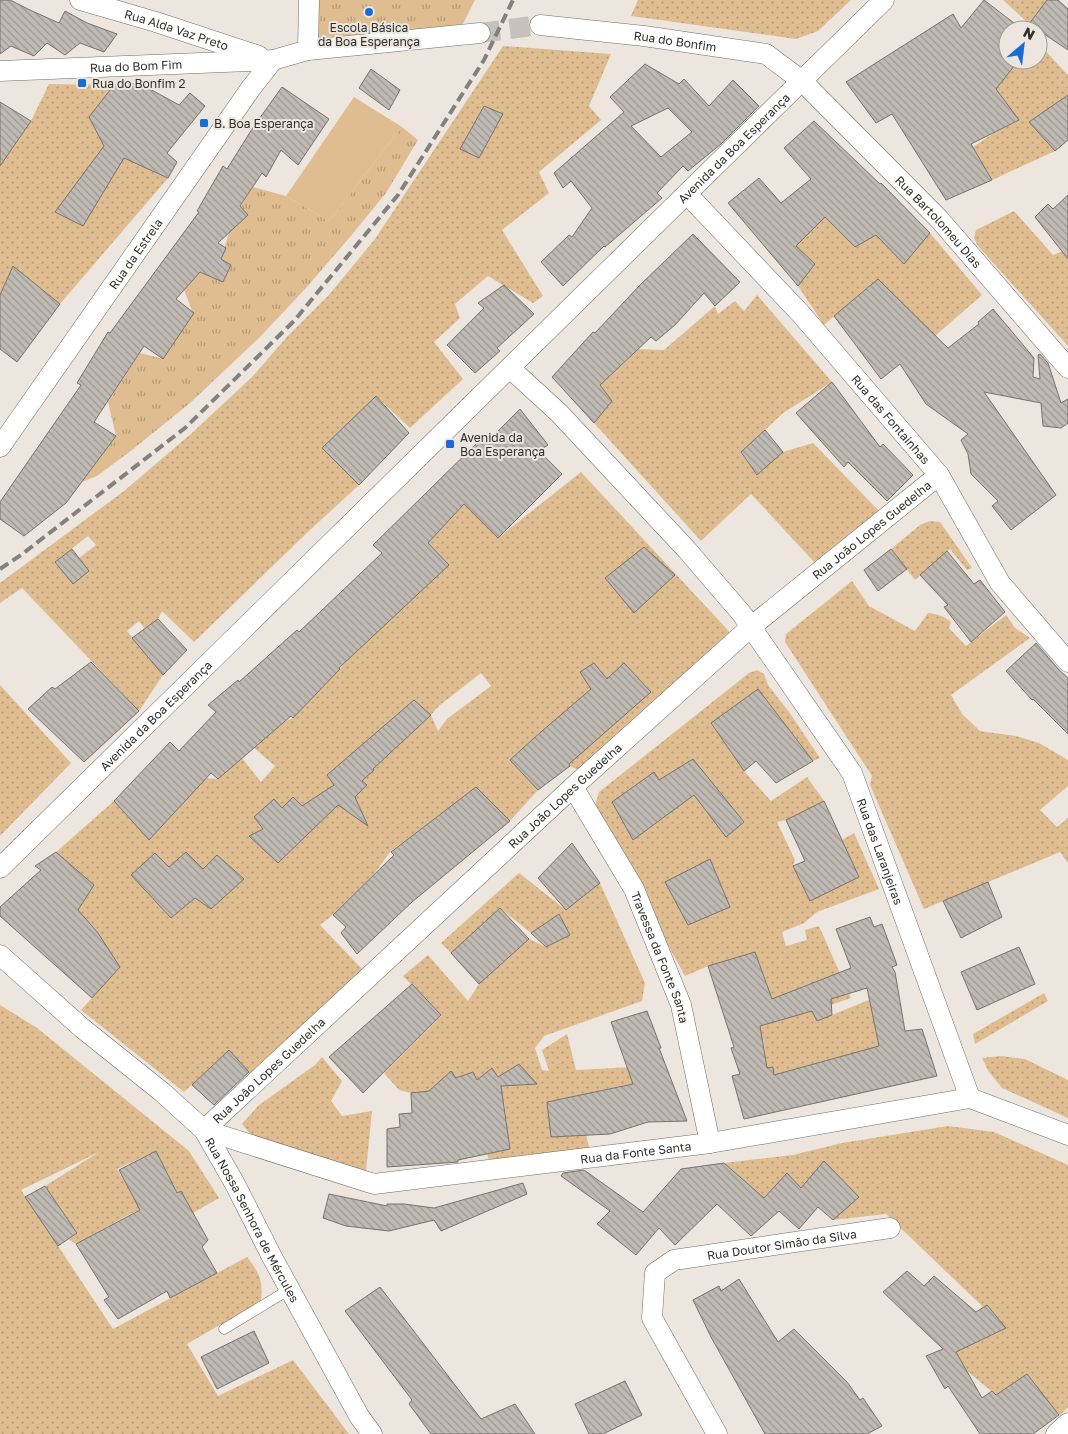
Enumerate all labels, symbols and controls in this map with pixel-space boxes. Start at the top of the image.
street label: Rua Alda Vaz Preto [123,6,231,53]
marker: Escola Básica da Boa Esperança [363,6,375,18]
place label: Escola Básica da Boa Esperança [318,20,420,49]
north arrow [998,20,1048,70]
text: N [1021,23,1038,43]
street label: Rua do Bonfim [633,27,717,54]
street label: Rua do Bom Fim [89,56,182,75]
place label: Rua do Bonfim 2 [92,76,185,91]
marker: Rua do Bonfim 2 [76,77,88,89]
street label: Avenida da Boa Esperança [674,90,793,206]
place label: B. Boa Esperança [214,116,314,131]
marker: B. Boa Esperança [198,117,210,129]
street label: Rua Bartolomeu Dias [892,172,985,271]
street label: Rua da Estrela [105,215,165,292]
street label: Rua das Fontainhas [849,371,934,467]
place label: Avenida da Boa Esperança [460,430,545,459]
marker: Avenida da Boa Esperança [444,438,456,450]
street label: Rua João Lopes Guedelha [809,477,934,582]
street label: Avenida da Boa Esperança [96,657,215,773]
street label: Rua João Lopes Guedelha [505,740,624,851]
street label: Rua das Laranjeiras [854,796,907,907]
street label: Travessa da Fonte Santa [628,889,692,1024]
street label: Rua João Lopes Guedelha [209,1014,328,1126]
street label: Rua Nossa Senhora de Mércules [202,1135,303,1305]
street label: Rua da Fonte Santa [579,1138,692,1166]
street label: Rua Doutor Simão da Silva [706,1226,858,1263]

